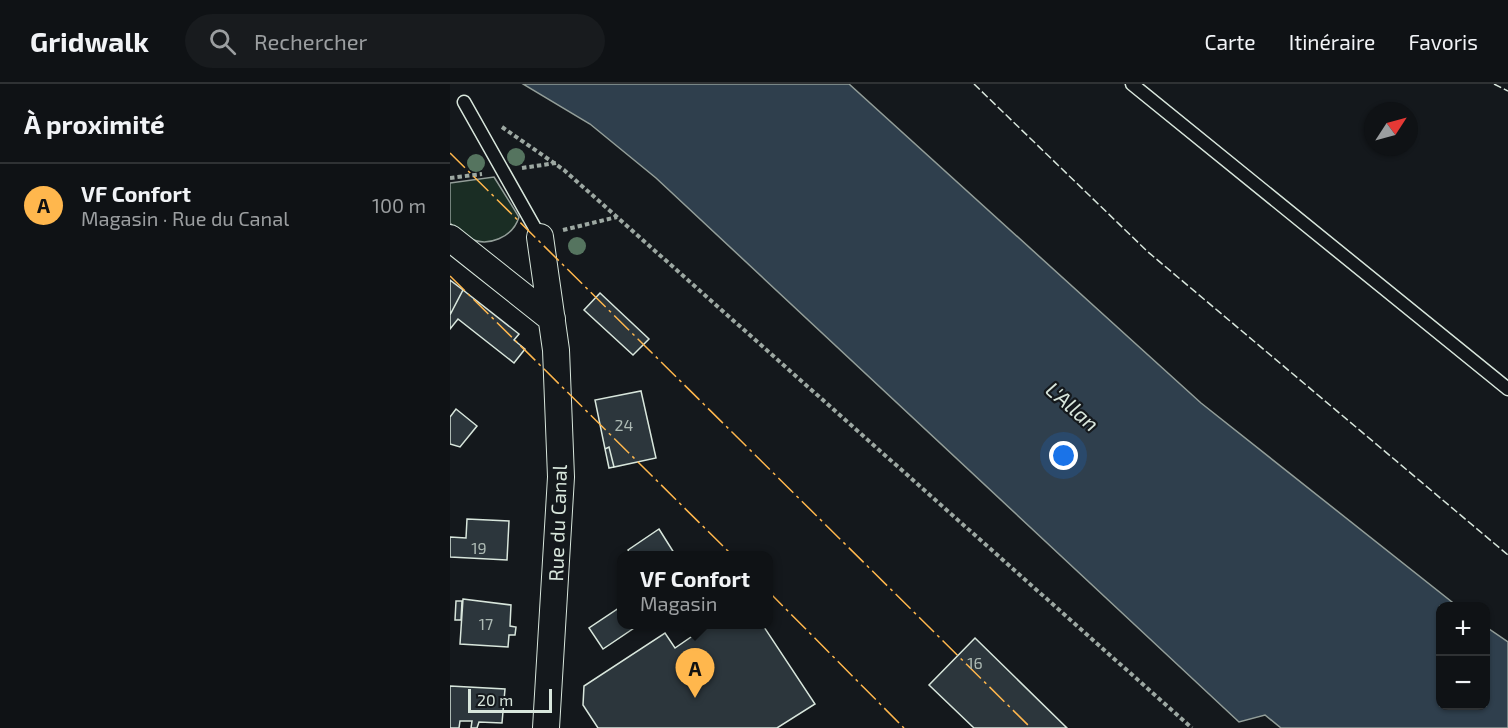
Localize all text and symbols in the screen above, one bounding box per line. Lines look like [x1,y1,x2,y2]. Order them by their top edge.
search box [185,14,605,68]
text: Gridwalk [30,24,149,58]
icon: search [206,25,239,58]
text: Rechercher [254,28,367,54]
text: Carte [1204,29,1256,54]
text: Itinéraire [1289,29,1375,54]
text: Favoris [1408,29,1478,54]
north arrow [1364,102,1418,156]
text: À proximité [24,108,165,139]
text: VF Confort [81,180,191,206]
text: A [37,193,50,217]
text: 100 m [372,193,426,217]
text: Magasin · Rue du Canal [81,206,289,230]
water label: L'Allan [1041,376,1105,436]
house number: 24 [615,415,634,434]
your location [1049,441,1078,470]
street label: Rue du Canal [543,464,571,582]
house number: 19 [471,538,487,557]
popup [617,551,773,629]
text: VF Confort [640,565,750,591]
text: Magasin [640,591,717,615]
map controls [1436,602,1490,710]
button: + [1436,602,1490,656]
house number: 17 [479,614,493,633]
pin: A [676,648,714,698]
house number: 16 [967,653,983,672]
button: − [1436,656,1490,710]
scale bar [468,686,552,714]
text: 20 m [477,690,513,709]

